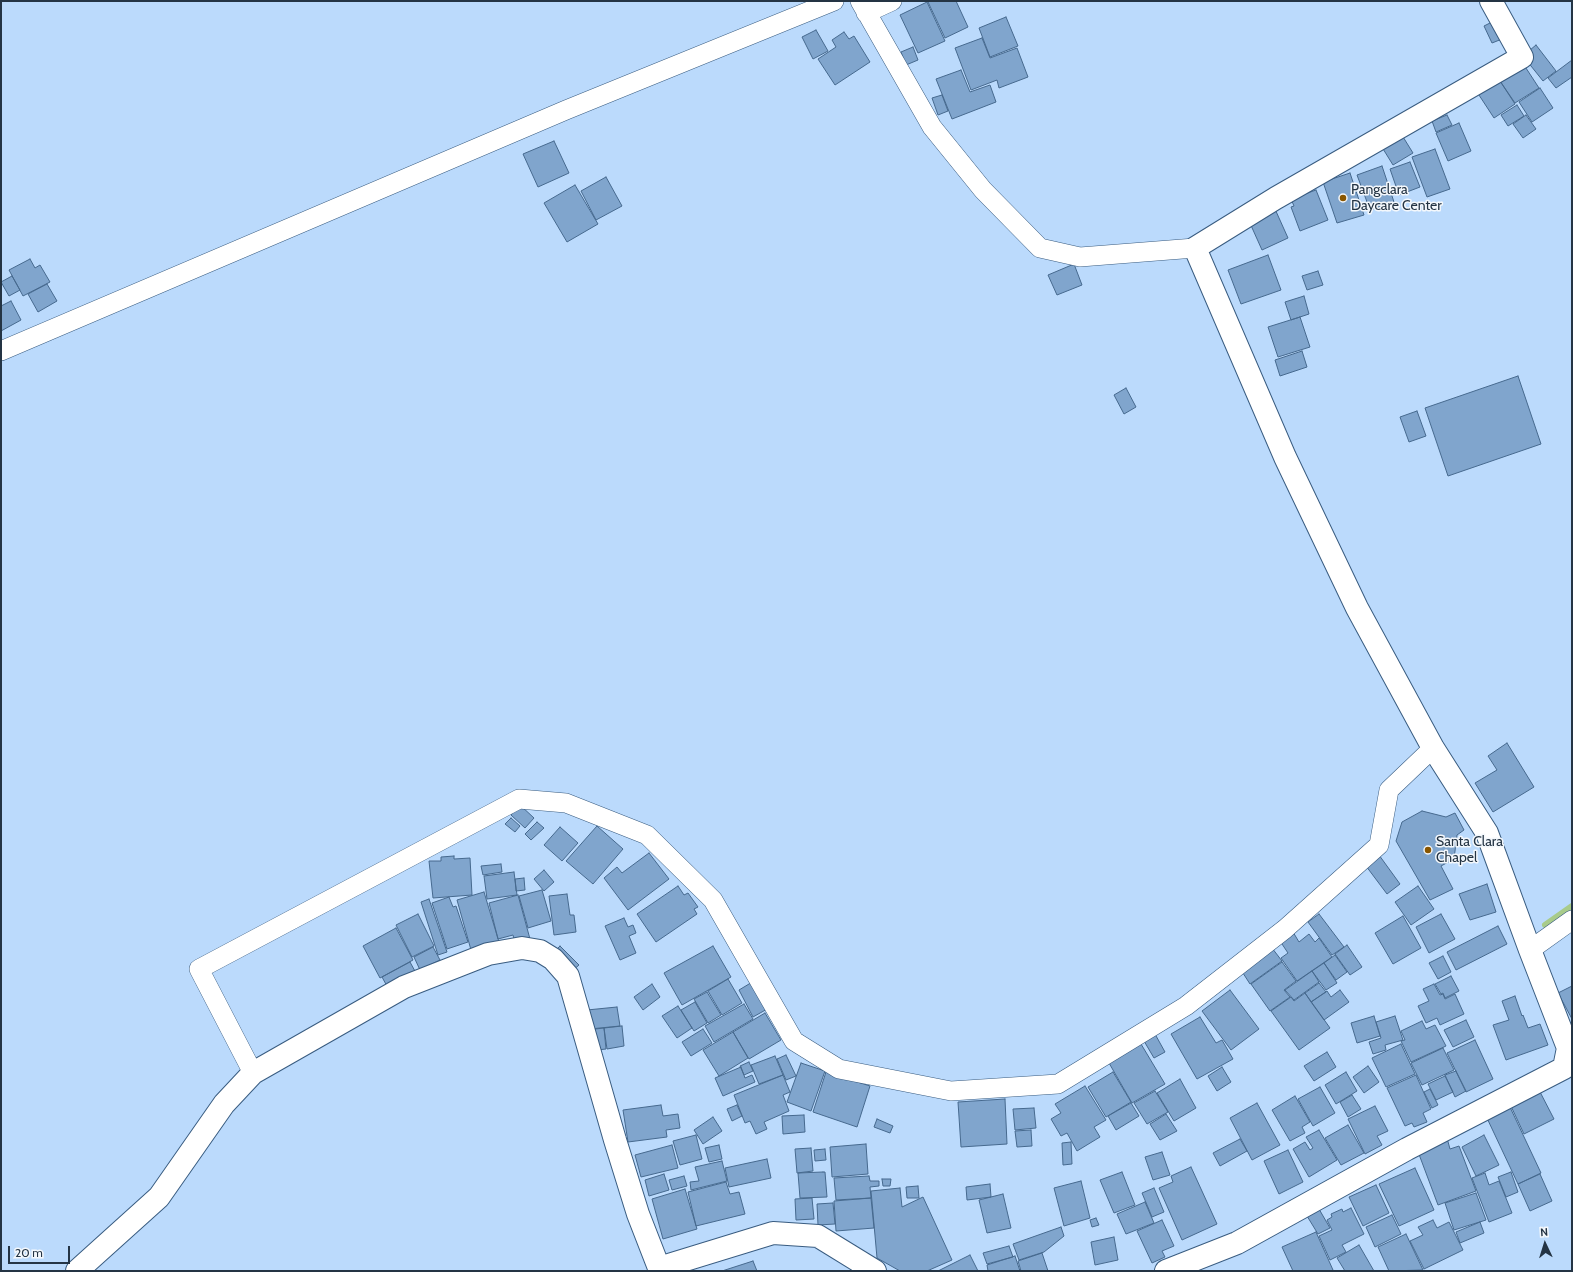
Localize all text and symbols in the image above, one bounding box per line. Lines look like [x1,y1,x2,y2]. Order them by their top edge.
place label: Pangclara Daycare Center [1351,182,1442,214]
marker: Pangclara Daycare Center [1338,193,1348,203]
place label: Santa Clara Chapel [1436,834,1503,866]
marker: Santa Clara Chapel [1423,845,1433,855]
north arrow [1525,1224,1565,1264]
text: N [1540,1225,1549,1239]
scale bar [10,1238,72,1264]
text: 20 m [15,1245,43,1260]

